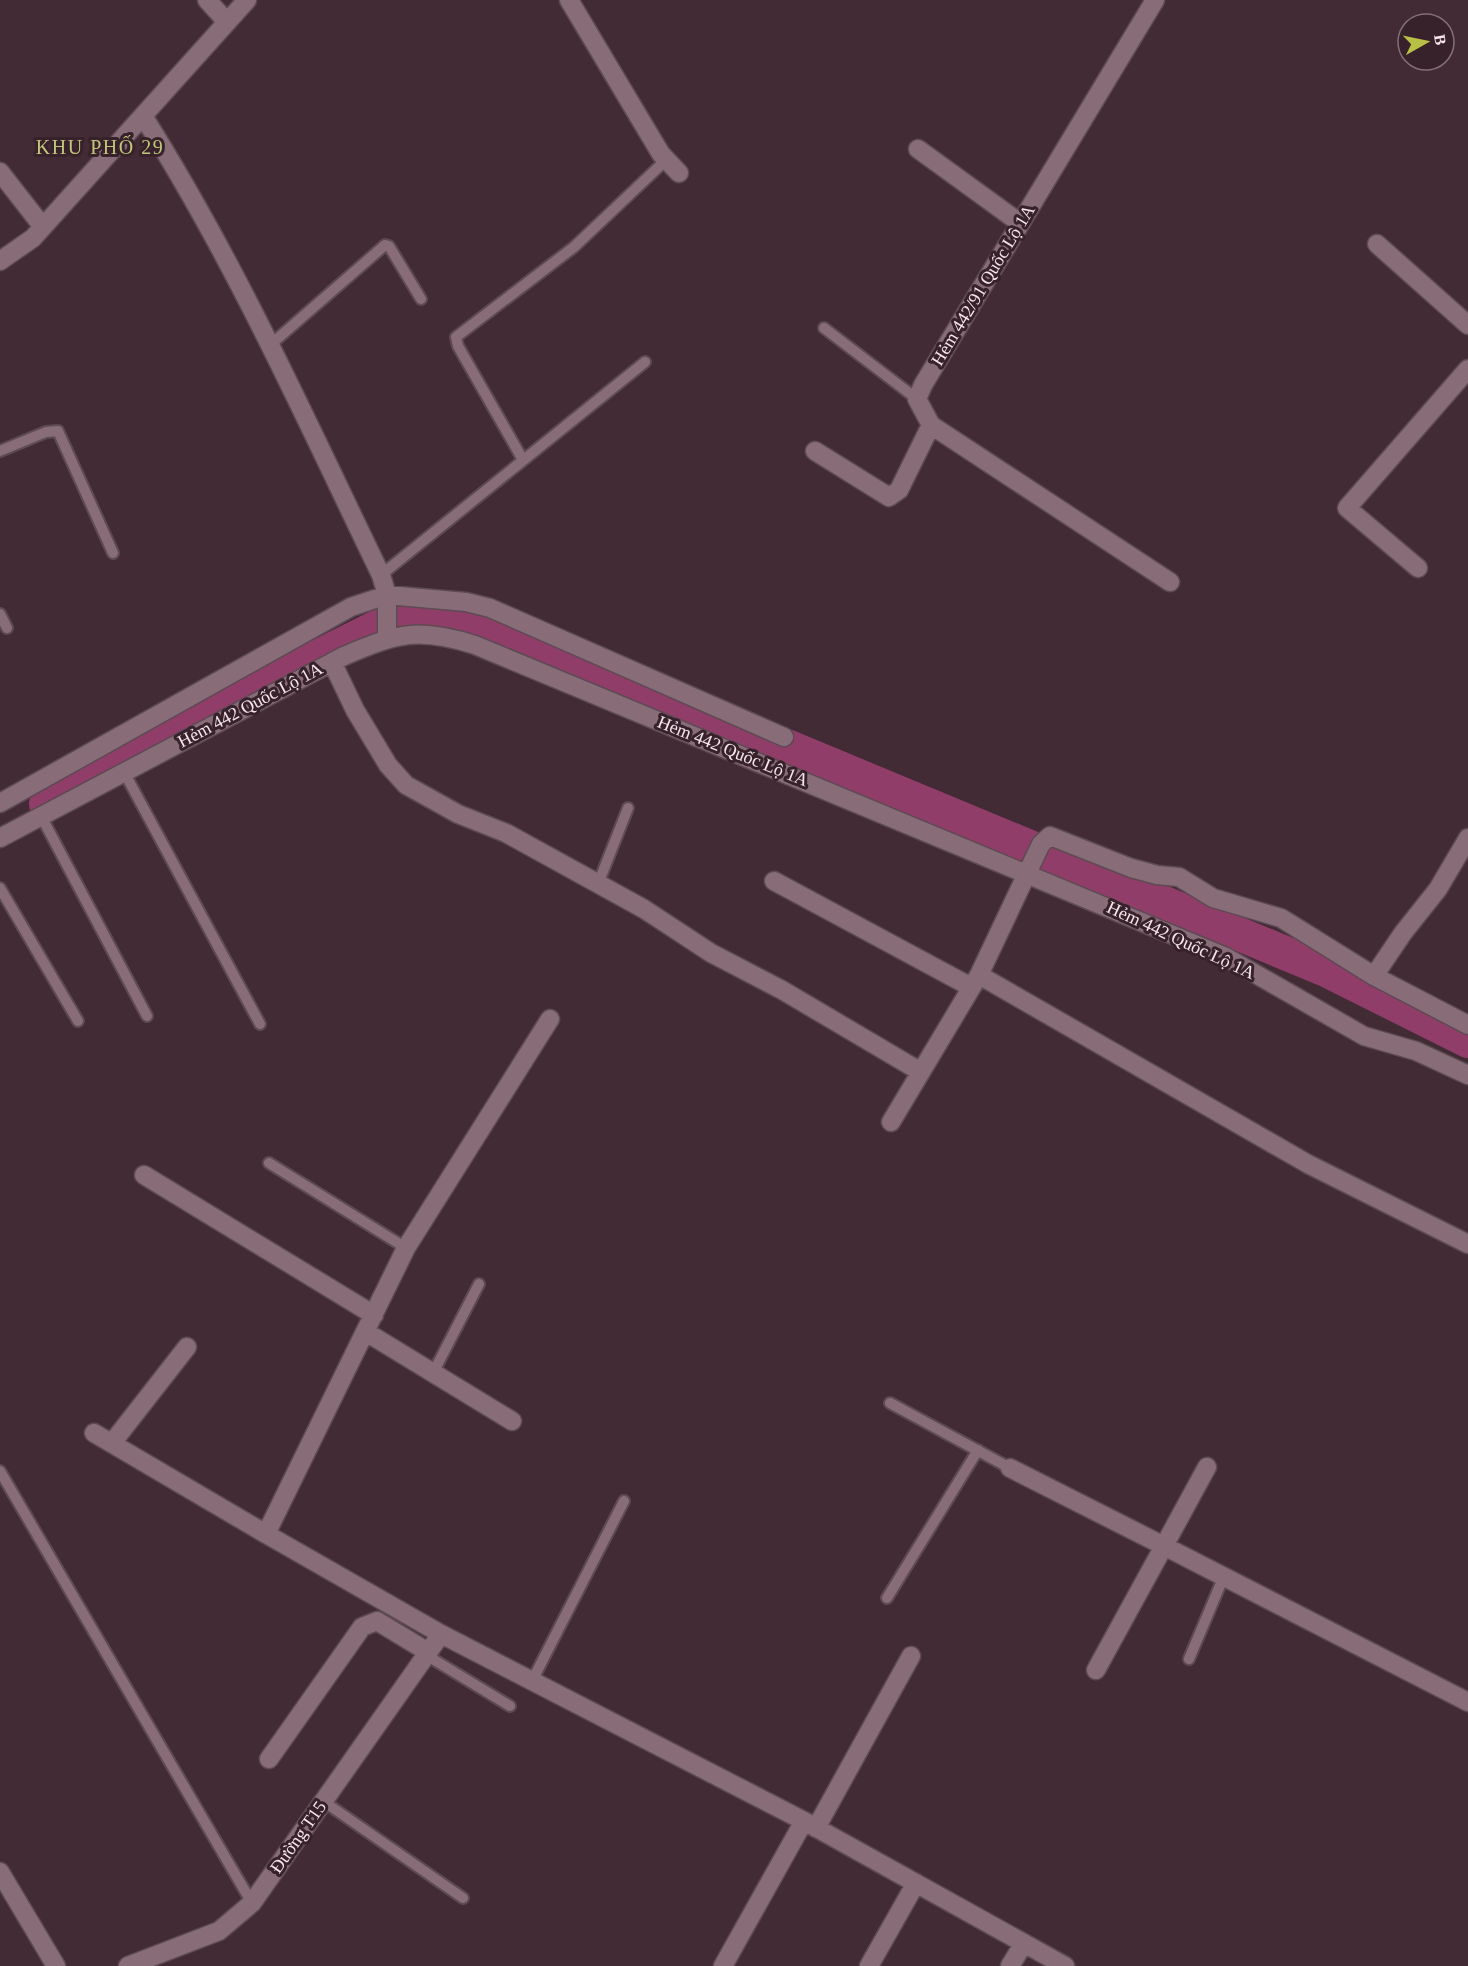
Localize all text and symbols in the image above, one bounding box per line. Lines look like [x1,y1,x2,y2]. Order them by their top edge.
north arrow [1396,12,1456,72]
text: B [1431,33,1450,47]
district label: KHU PHỐ 29 [36,135,164,158]
street label: Hẻm 442/91 Quốc Lộ 1A [927,201,1039,369]
street label: Hẻm 442 Quốc Lộ 1A [174,658,326,752]
street label: Hẻm 442 Quốc Lộ 1A [655,712,811,790]
street label: Hẻm 442 Quốc Lộ 1A [1104,897,1258,983]
street label: Đường T15 [266,1797,330,1877]

